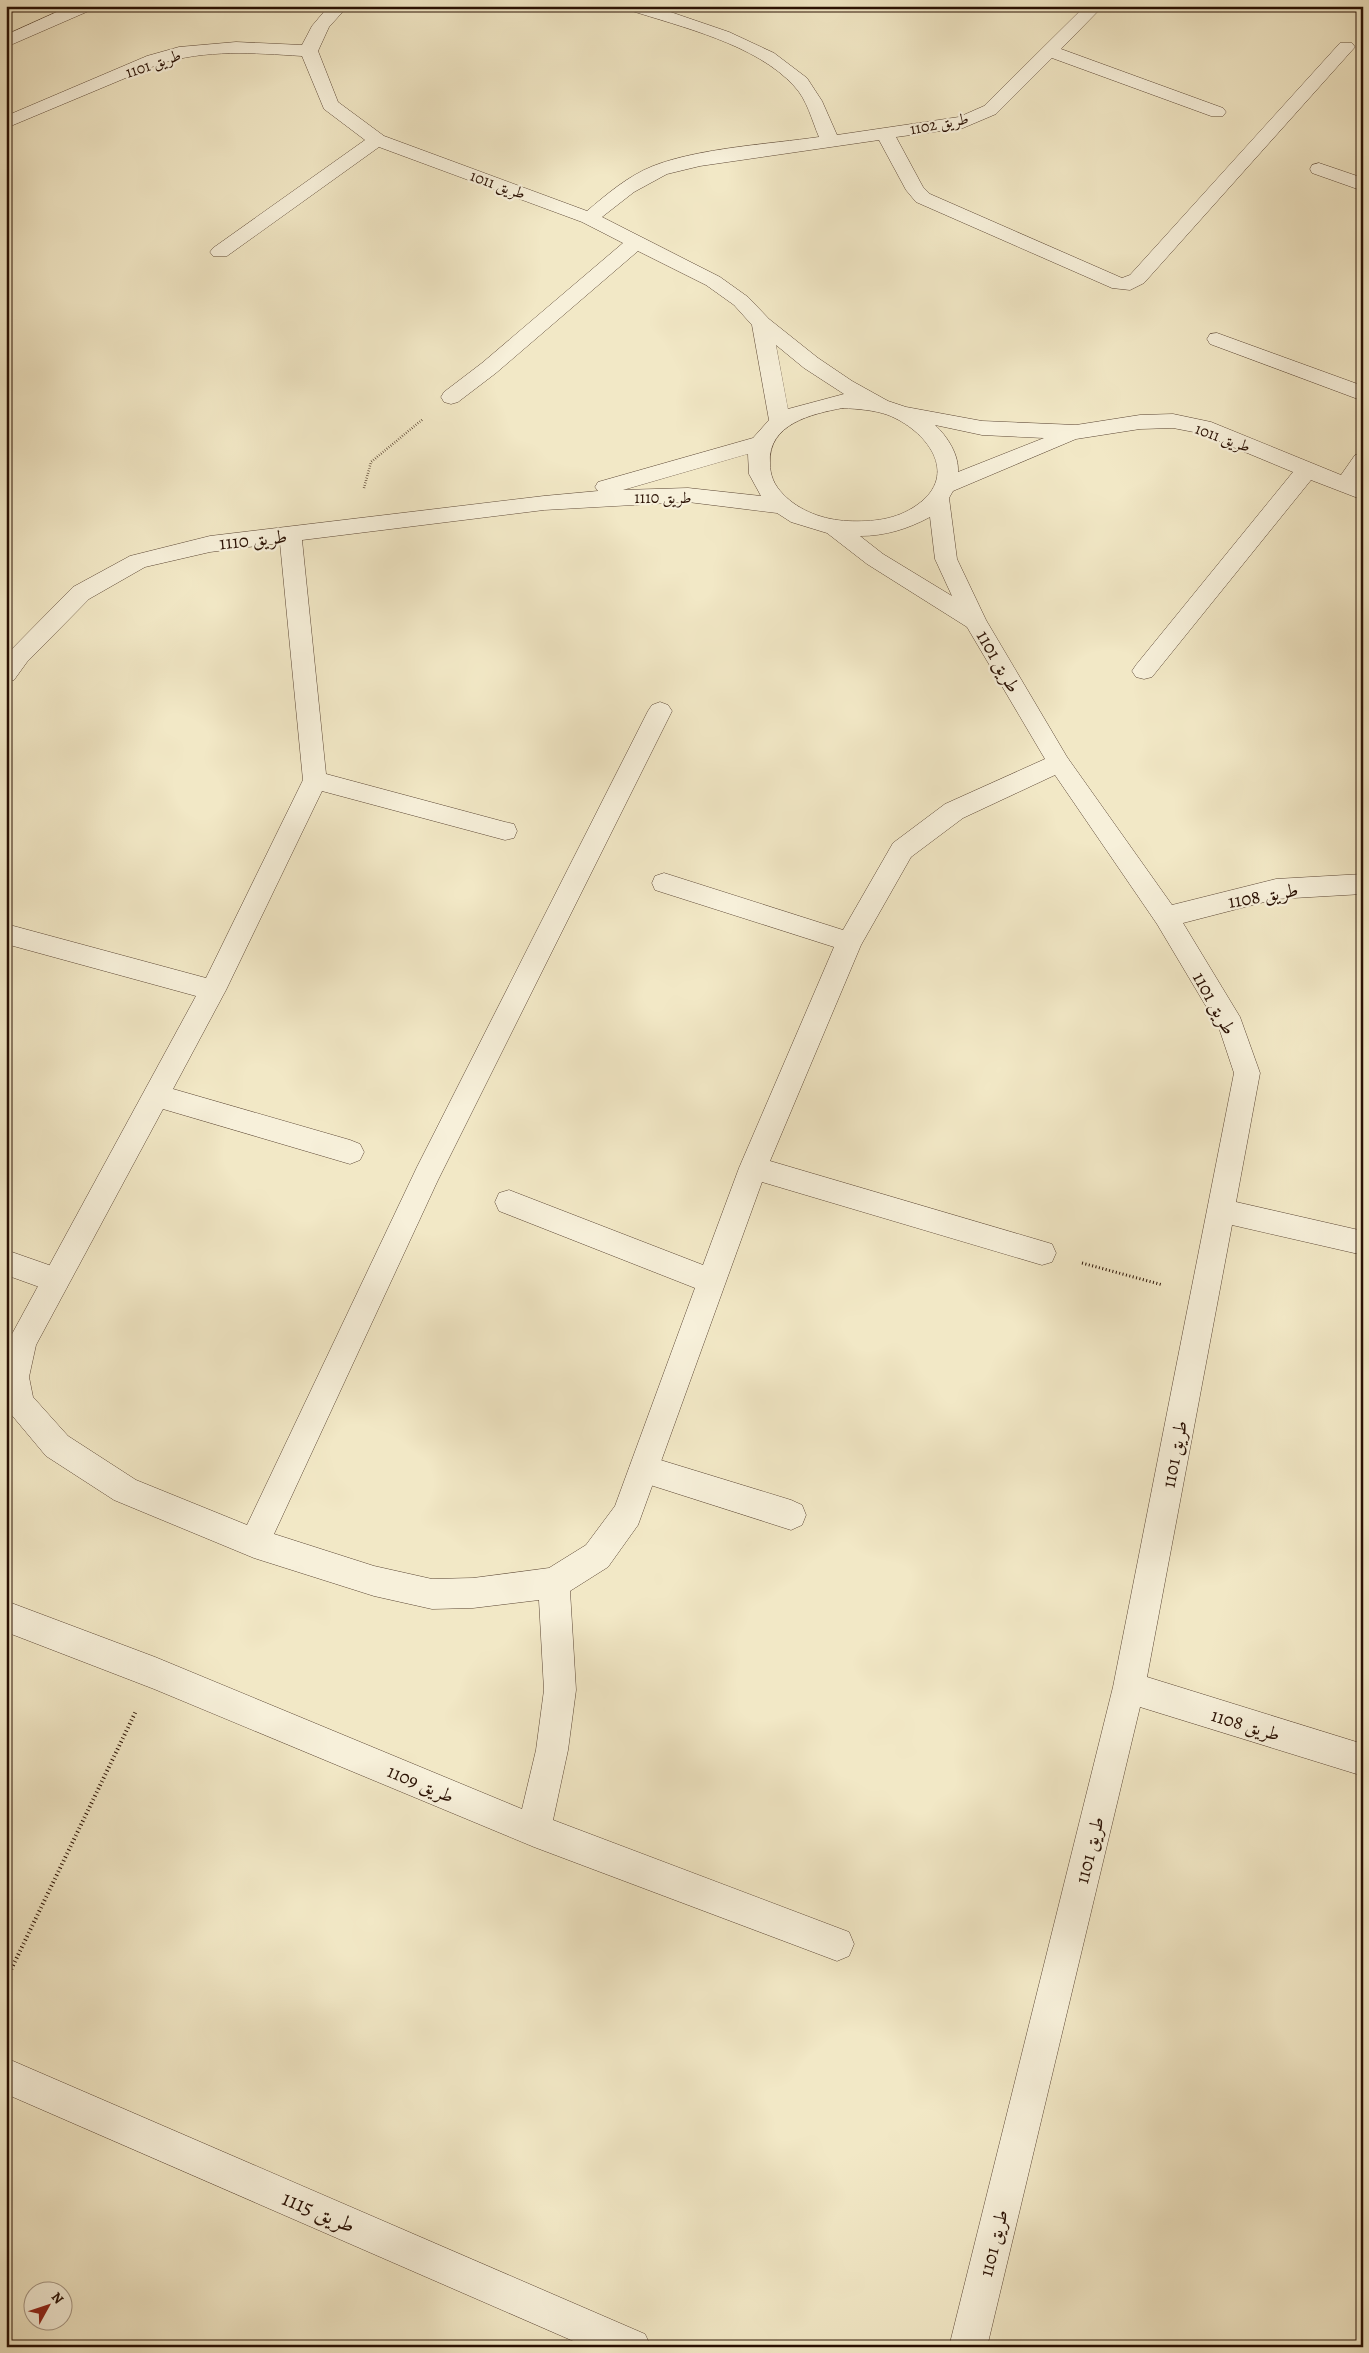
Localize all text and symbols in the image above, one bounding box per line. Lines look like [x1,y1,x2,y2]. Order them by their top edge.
street label: طريق 1101 [123,44,184,84]
street label: طريق 1102 [908,108,971,140]
street label: طريق 1011 [467,165,528,205]
street label: طريق 1011 [1192,418,1253,458]
street label: طريق 1110 [634,487,692,509]
street label: طريق 1110 [218,524,288,556]
street label: طريق 1101 [970,625,1026,698]
street label: طريق 1108 [1226,877,1300,915]
street label: طريق 1101 [1186,967,1242,1040]
street label: طريق 1101 [1156,1418,1194,1490]
street label: طريق 1108 [1208,1702,1283,1748]
street label: طريق 1109 [383,1758,458,1810]
street label: طريق 1101 [1069,1814,1111,1886]
street label: طريق 1115 [277,2183,360,2241]
street label: طريق 1101 [973,2207,1015,2279]
north arrow [22,2280,72,2330]
text: N [47,2288,68,2308]

